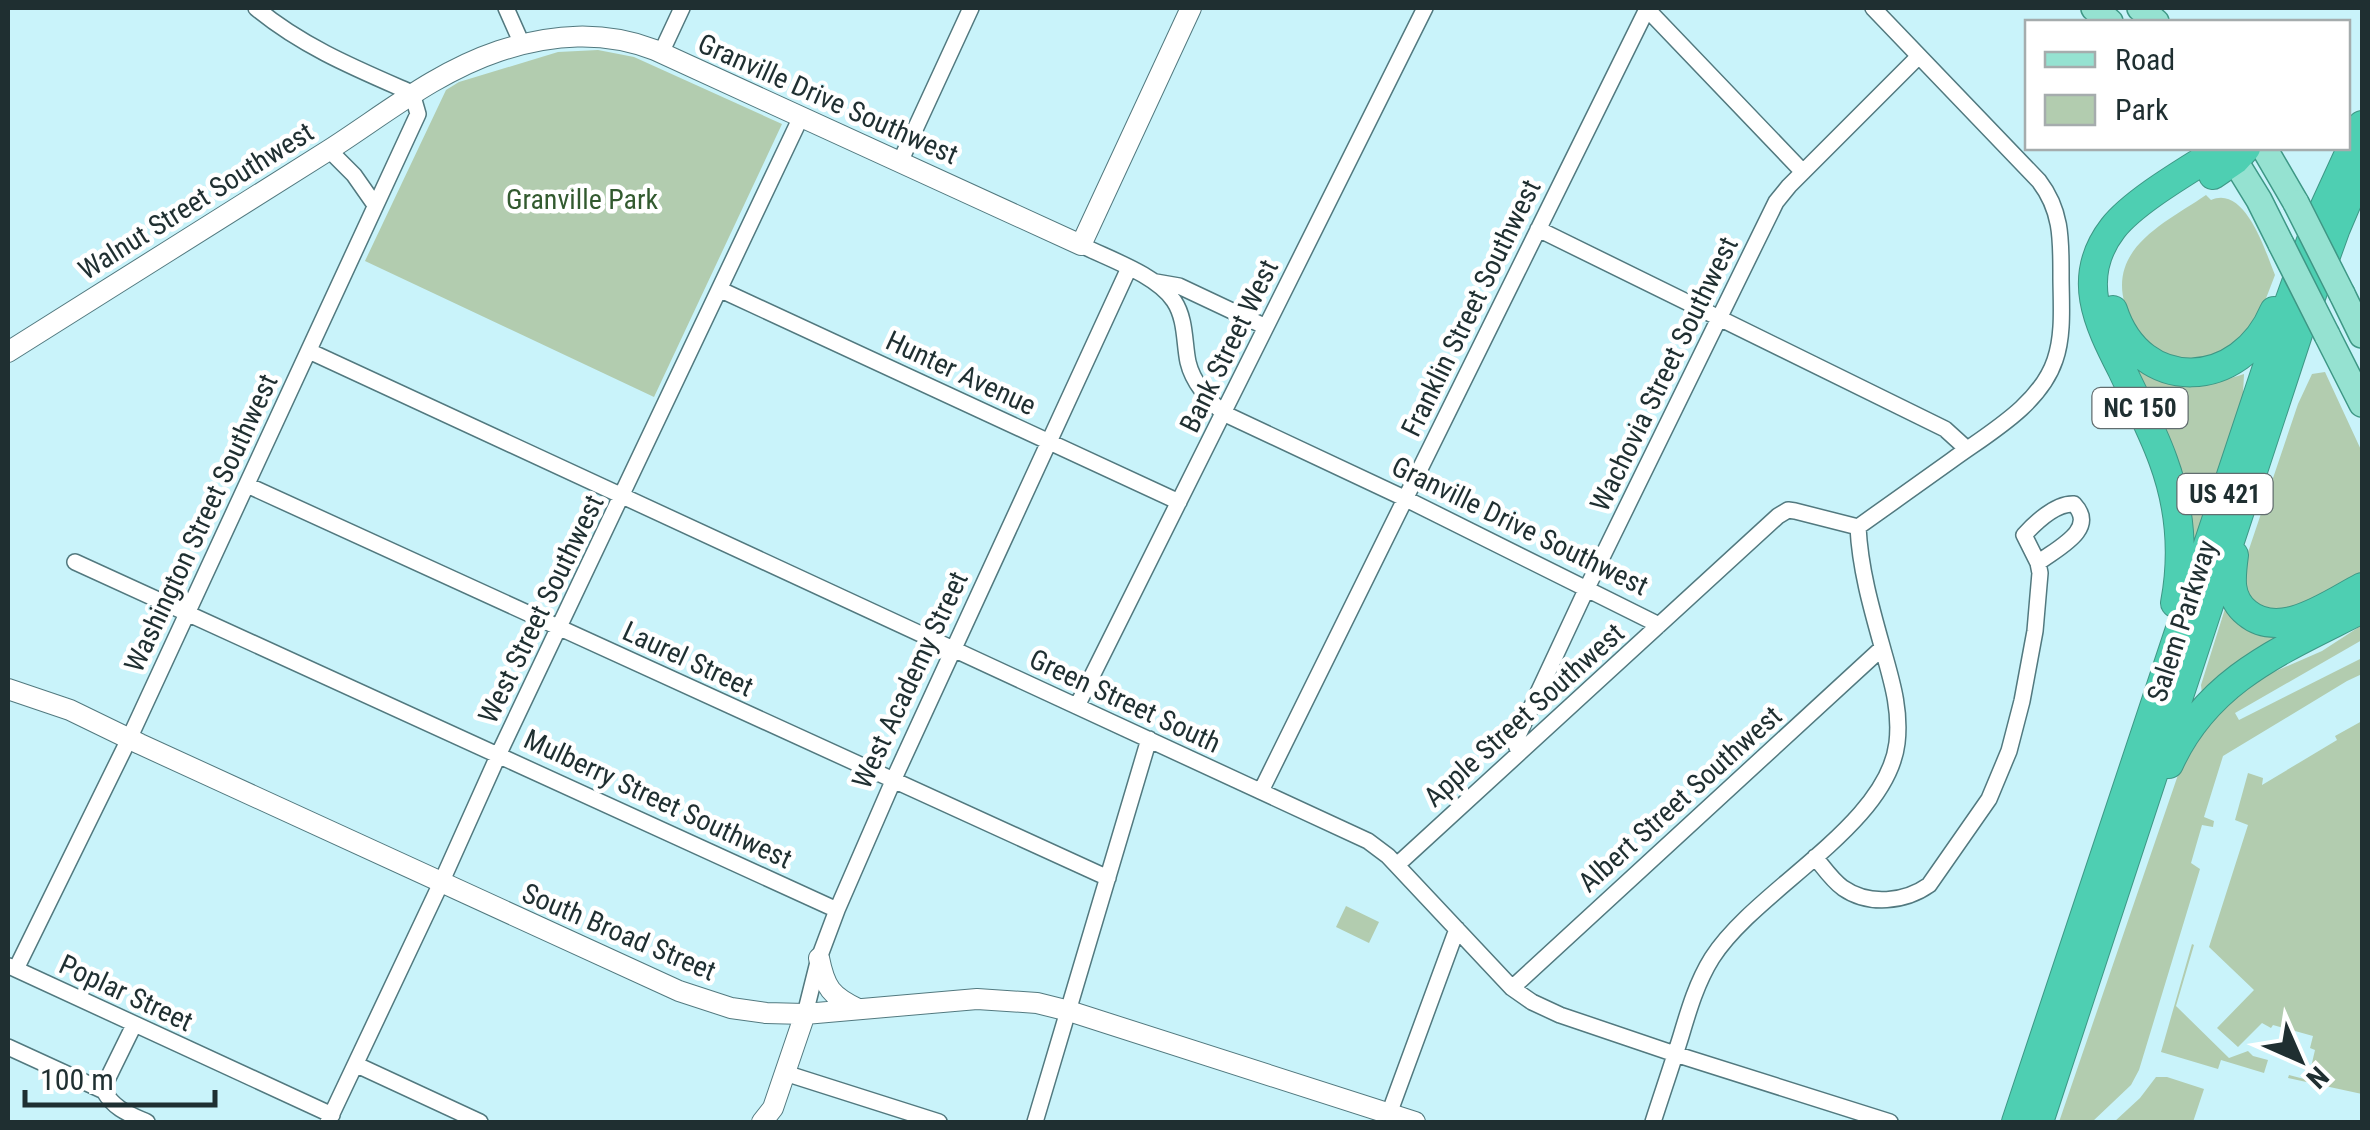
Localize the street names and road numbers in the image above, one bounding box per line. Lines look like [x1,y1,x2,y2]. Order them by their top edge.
street label: Granville Drive Southwest [693,27,963,171]
street label: Walnut Street Southwest [72,115,320,287]
street label: Franklin Street Southwest [1394,174,1548,442]
street label: Wachovia Street Southwest [1583,231,1745,517]
street label: Bank Street West [1173,254,1285,438]
street label: Hunter Avenue [881,324,1041,422]
street label: Washington Street Southwest [117,369,285,677]
road number: NC 150 [2092,388,2188,428]
street label: Granville Drive Southwest [1387,450,1653,602]
road number: US 421 [2178,474,2272,514]
street label: West Street Southwest [471,489,611,729]
street label: Salem Parkway [2140,536,2224,706]
street label: West Academy Street [845,566,975,794]
street label: Laurel Street [618,614,758,704]
street label: Apple Street Southwest [1417,616,1631,814]
street label: Green Street South [1024,642,1226,760]
street label: Albert Street Southwest [1572,699,1788,899]
street label: Mulberry Street Southwest [519,722,797,876]
street label: South Broad Street [517,876,721,988]
street label: Poplar Street [54,948,198,1038]

